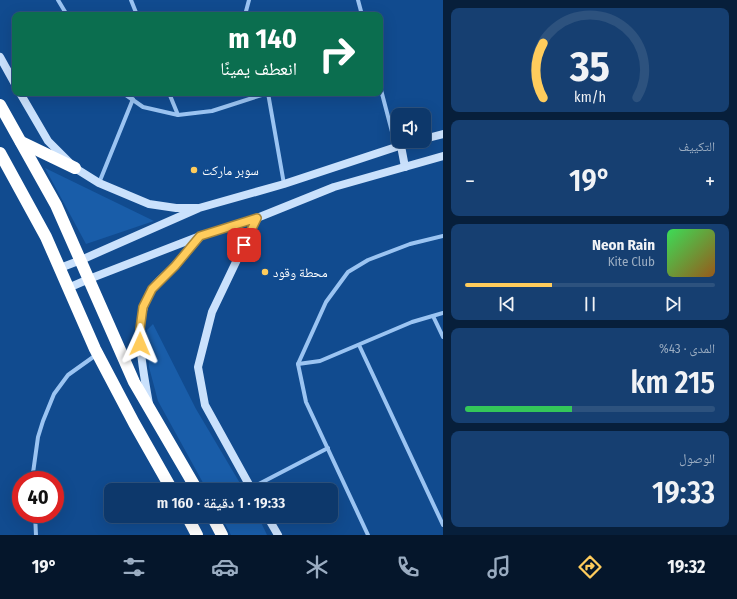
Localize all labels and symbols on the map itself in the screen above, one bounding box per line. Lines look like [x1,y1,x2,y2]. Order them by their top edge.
place label: سوبر ماركت [202,163,259,179]
marker: سوبر ماركت [189,165,199,175]
pin [227,228,261,262]
place label: محطة وقود [273,265,328,281]
marker: محطة وقود [260,267,270,277]
position arrow [119,323,161,365]
speed limit sign: 40 [12,471,64,523]

